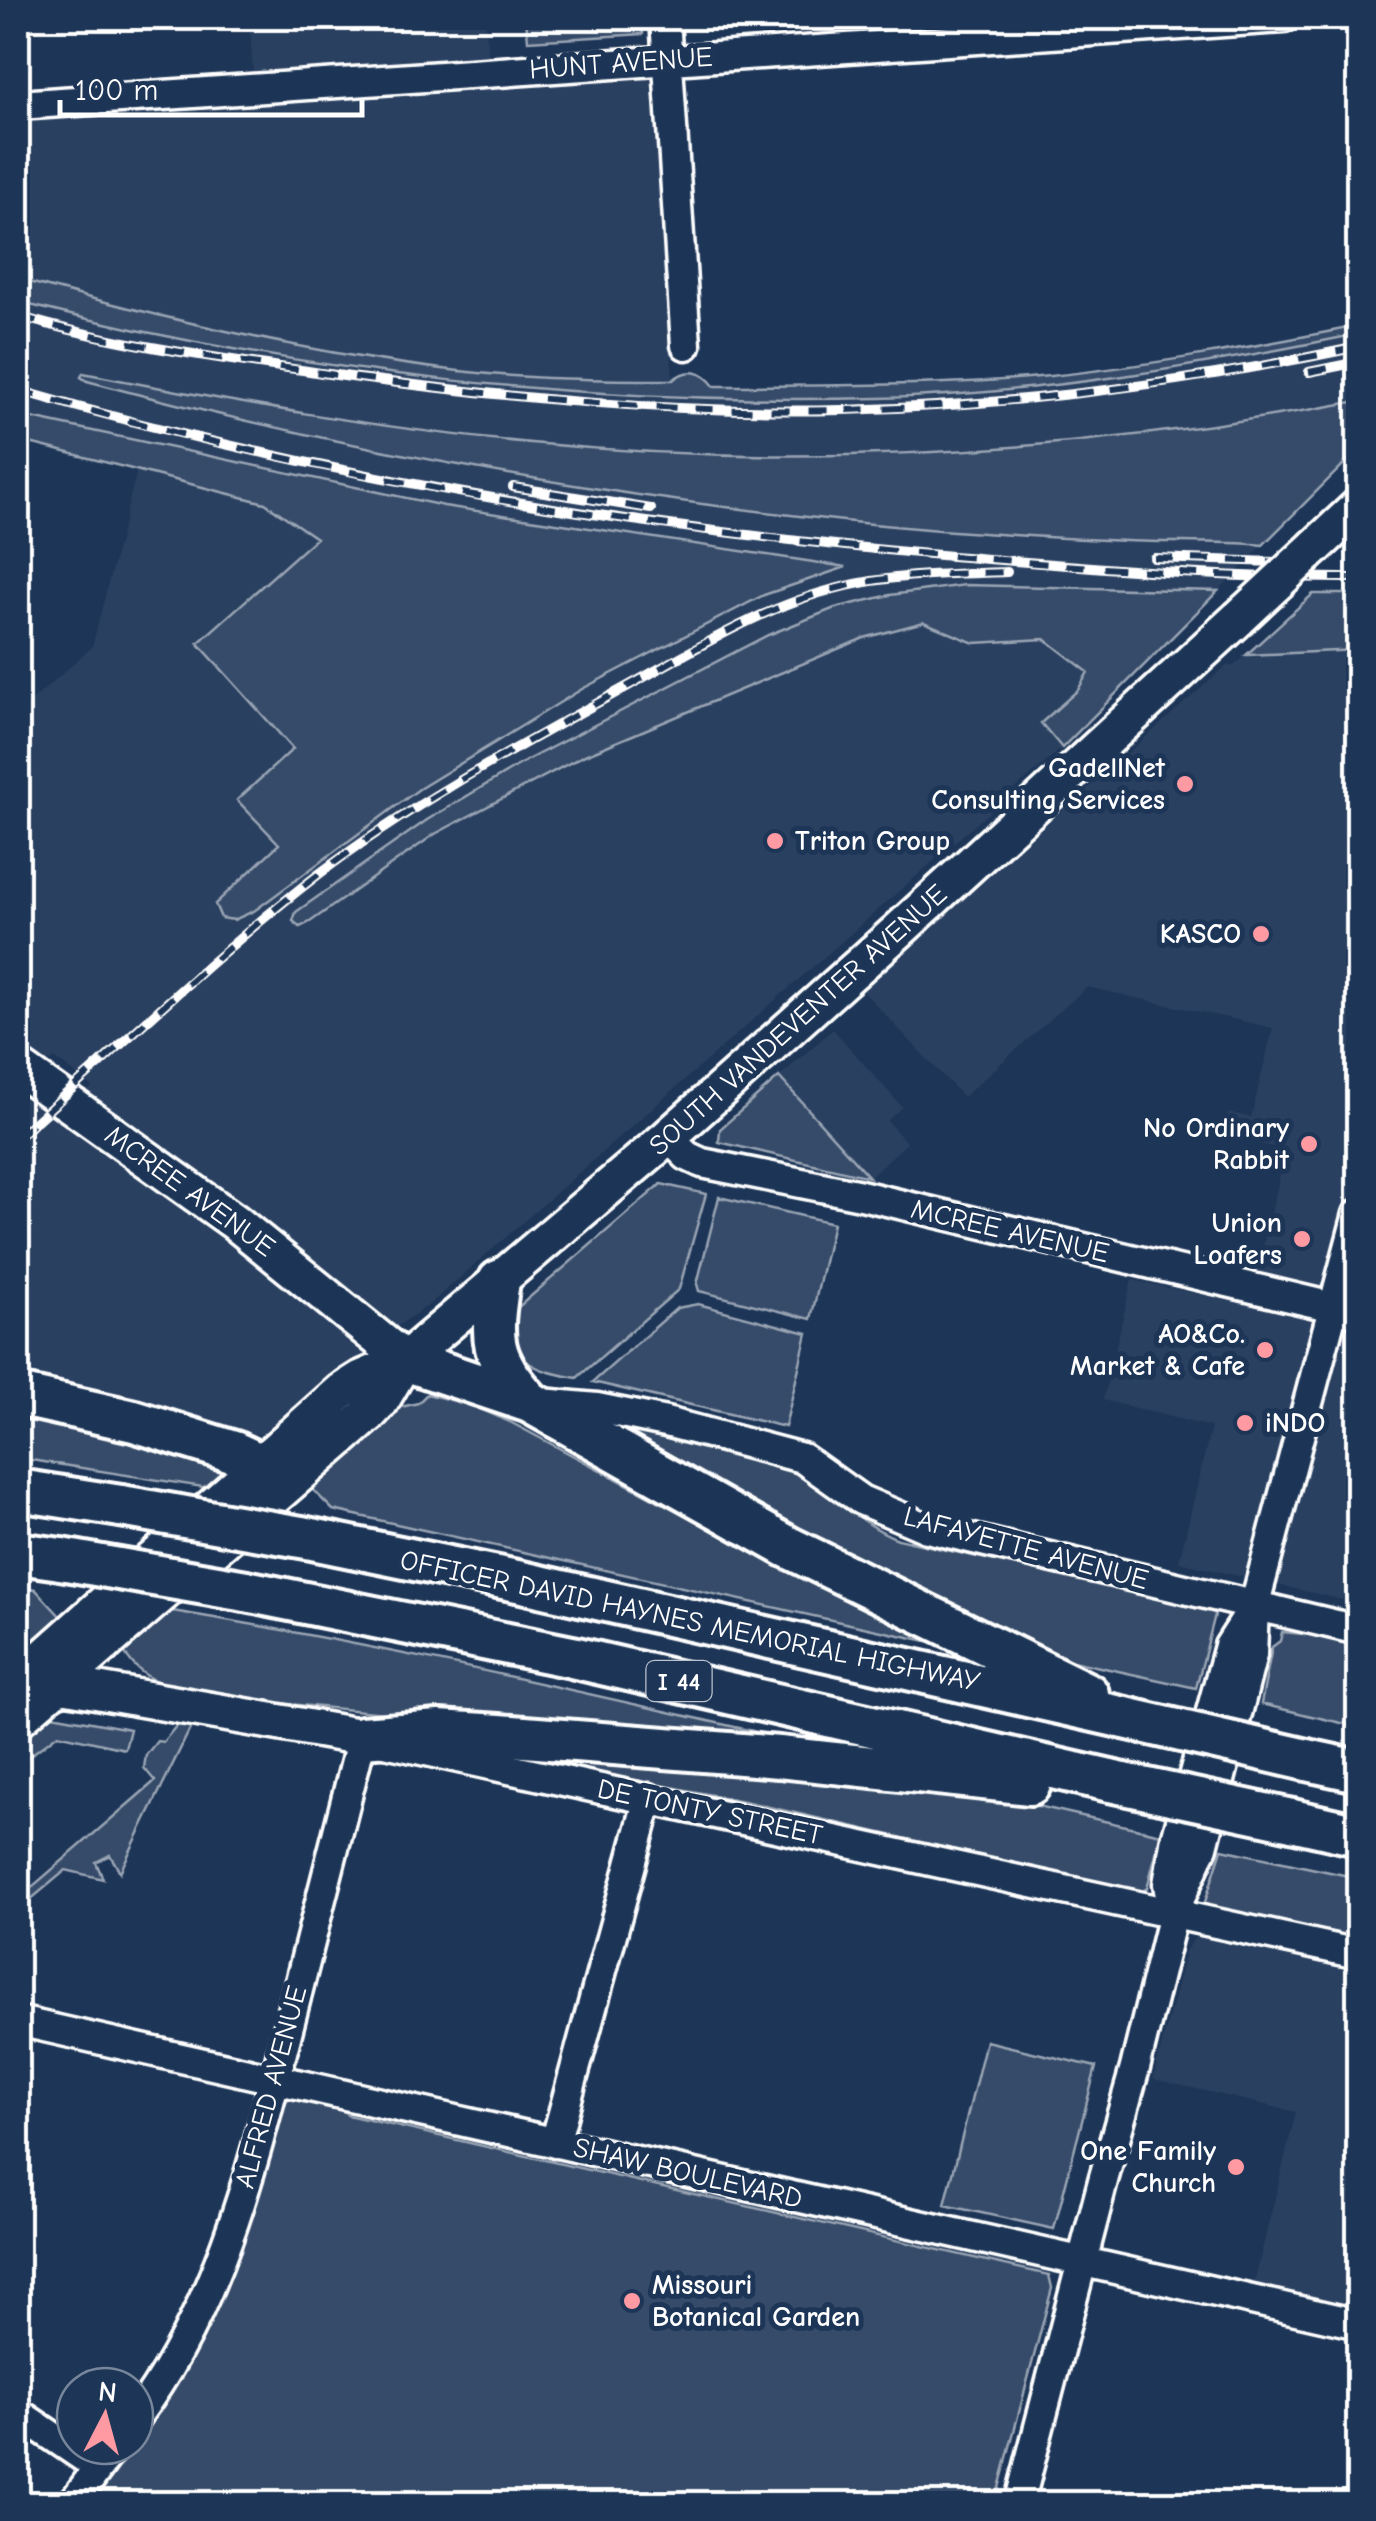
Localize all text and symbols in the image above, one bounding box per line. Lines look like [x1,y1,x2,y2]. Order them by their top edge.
street label: HUNT AVENUE [528,41,714,85]
scale bar [60,55,362,117]
text: 100 m [75,73,158,108]
place label: GadellNet Consulting Services [931,752,1166,816]
marker: GadellNet Consulting Services [1174,773,1196,795]
place label: Triton Group [795,825,950,857]
marker: Triton Group [764,830,786,852]
street label: SOUTH VANDEVENTER AVENUE [643,878,953,1162]
place label: KASCO [1160,918,1241,950]
marker: KASCO [1250,923,1272,945]
place label: No Ordinary Rabbit [1143,1112,1290,1176]
street label: MCREE AVENUE [99,1119,281,1263]
marker: No Ordinary Rabbit [1298,1133,1320,1155]
street label: MCREE AVENUE [908,1193,1112,1269]
place label: Union Loafers [1194,1207,1282,1271]
marker: Union Loafers [1291,1228,1313,1250]
place label: AO&Co. Market & Cafe [1070,1318,1245,1382]
marker: AO&Co. Market & Cafe [1254,1339,1276,1361]
place label: iNDO [1265,1407,1325,1439]
marker: iNDO [1234,1412,1256,1434]
street label: LAFAYETTE AVENUE [900,1500,1152,1596]
street label: OFFICER DAVID HAYNES MEMORIAL HIGHWAY [397,1544,983,1698]
road number: I 44 [646,1661,712,1701]
street label: DE TONTY STREET [595,1773,826,1852]
street label: ALFRED AVENUE [229,1982,313,2192]
street label: SHAW BOULEVARD [571,2131,805,2215]
place label: One Family Church [1080,2135,1216,2199]
marker: One Family Church [1225,2156,1247,2178]
place label: Missouri Botanical Garden [652,2269,860,2333]
marker: Missouri Botanical Garden [621,2290,643,2312]
north arrow [55,2366,155,2466]
text: N [97,2375,118,2409]

